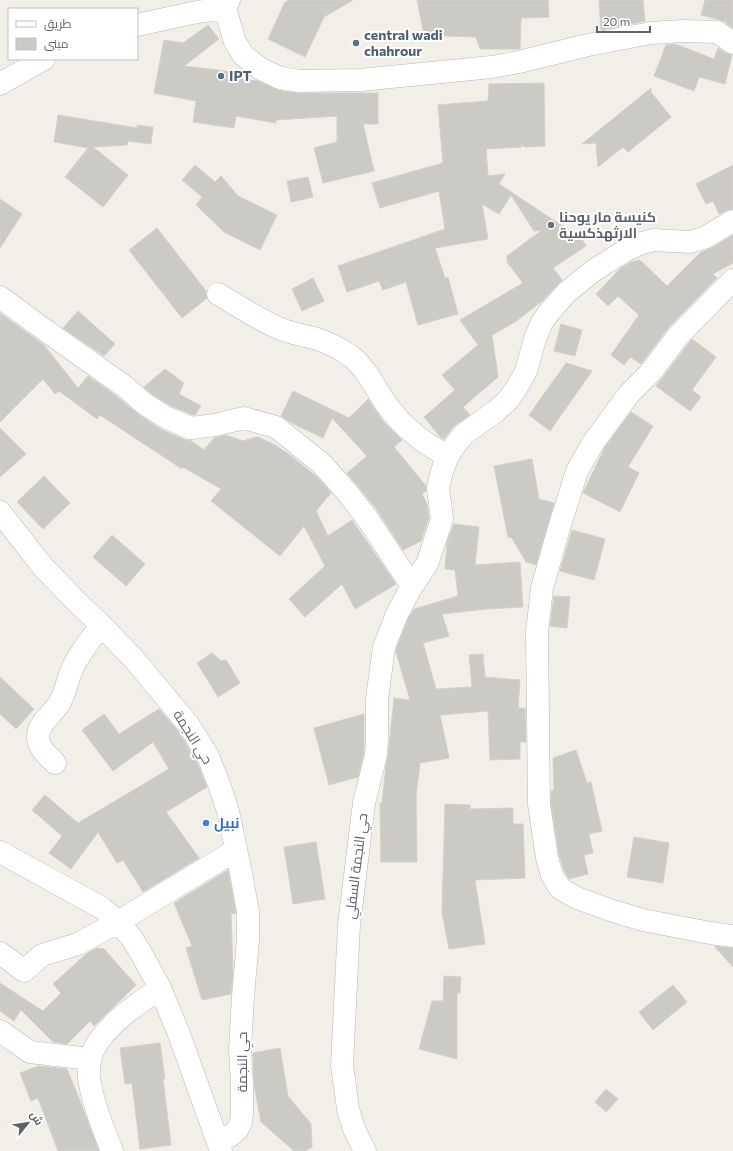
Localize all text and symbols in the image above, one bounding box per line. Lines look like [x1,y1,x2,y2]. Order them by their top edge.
legend [8,8,138,60]
scale bar [597,8,650,34]
text: 20 m [603,14,630,28]
text: طريق [44,16,72,31]
place label: central wadi chahrour [364,26,443,59]
text: مبنى [44,36,69,51]
marker: central wadi chahrour [351,38,361,48]
place label: IPT [229,67,252,84]
marker: IPT [216,71,226,81]
place label: كنيسة مار يوحنا الارثهذكسية [559,208,656,242]
marker: كنيسة مار يوحنا الارثهذكسية [546,220,556,230]
street label: حي النجمة [167,707,217,769]
street label: حي النجمة السفلي [341,812,374,920]
place label: نبيل [214,814,239,832]
marker: نبيل [201,818,211,828]
street label: حي النجمة [233,1032,254,1092]
north arrow [8,1103,48,1143]
text: ش [27,1108,46,1128]

